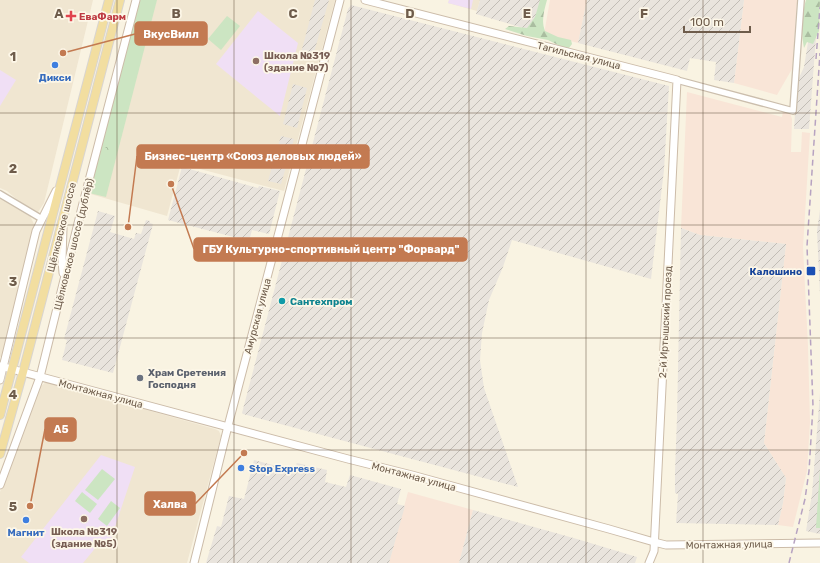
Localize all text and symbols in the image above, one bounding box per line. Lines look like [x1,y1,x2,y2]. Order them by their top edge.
text: A [54,6,64,21]
text: B [171,6,181,21]
text: C [288,6,298,21]
text: D [405,6,415,21]
text: E [523,6,531,21]
text: F [640,6,648,21]
scale bar [684,8,750,34]
marker: ЕваФарм [66,11,76,21]
place label: ЕваФарм [79,11,126,23]
text: 100 m [690,15,724,29]
callout: ВкусВилл [135,22,207,45]
text: ВкусВилл [143,28,199,41]
street label: Тагильская улица [536,40,622,72]
text: 1 [10,49,16,64]
place label: Школа №319 (здание №7) [264,50,331,74]
marker: Школа №319 (здание №7) [251,56,261,66]
marker: Дикси [50,60,60,70]
place label: Дикси [39,72,71,84]
callout: Бизнес-центр «Союз деловых людей» [137,145,369,168]
text: Бизнес-центр «Союз деловых людей» [145,150,362,163]
text: 2 [9,161,17,176]
street label: Щёлковское шоссе (дублёр) [52,177,96,312]
street label: Щёлковское шоссе [45,181,79,273]
callout: ГБУ Культурно-спортивный центр "Форвард" [194,238,467,261]
text: ГБУ Культурно-спортивный центр "Форвард" [202,243,460,256]
marker: Калошино [805,265,817,277]
street label: 2-й Иртышский проезд [657,266,675,378]
place label: Калошино [750,266,802,278]
text: 3 [9,274,18,289]
street label: Амурская улица [242,277,274,355]
marker: Сантехпром [277,296,287,306]
place label: Сантехпром [290,296,353,308]
place label: Храм Сретения Господня [148,367,226,391]
marker: Храм Сретения Господня [135,373,145,383]
street label: Монтажная улица [57,377,144,411]
text: 4 [9,387,18,402]
callout: А5 [45,418,76,441]
text: А5 [54,423,68,436]
street label: Монтажная улица [370,460,457,494]
marker: Stop Express [236,463,246,473]
place label: Stop Express [249,463,315,475]
callout: Халва [145,492,195,515]
text: Халва [153,498,187,511]
text: 5 [9,499,17,514]
marker: Школа №319 (здание №5) [79,514,89,524]
marker: Магнит [21,515,31,525]
place label: Школа №319 (здание №5) [51,526,118,550]
place label: Магнит [7,527,45,539]
street label: Монтажная улица [686,538,772,552]

